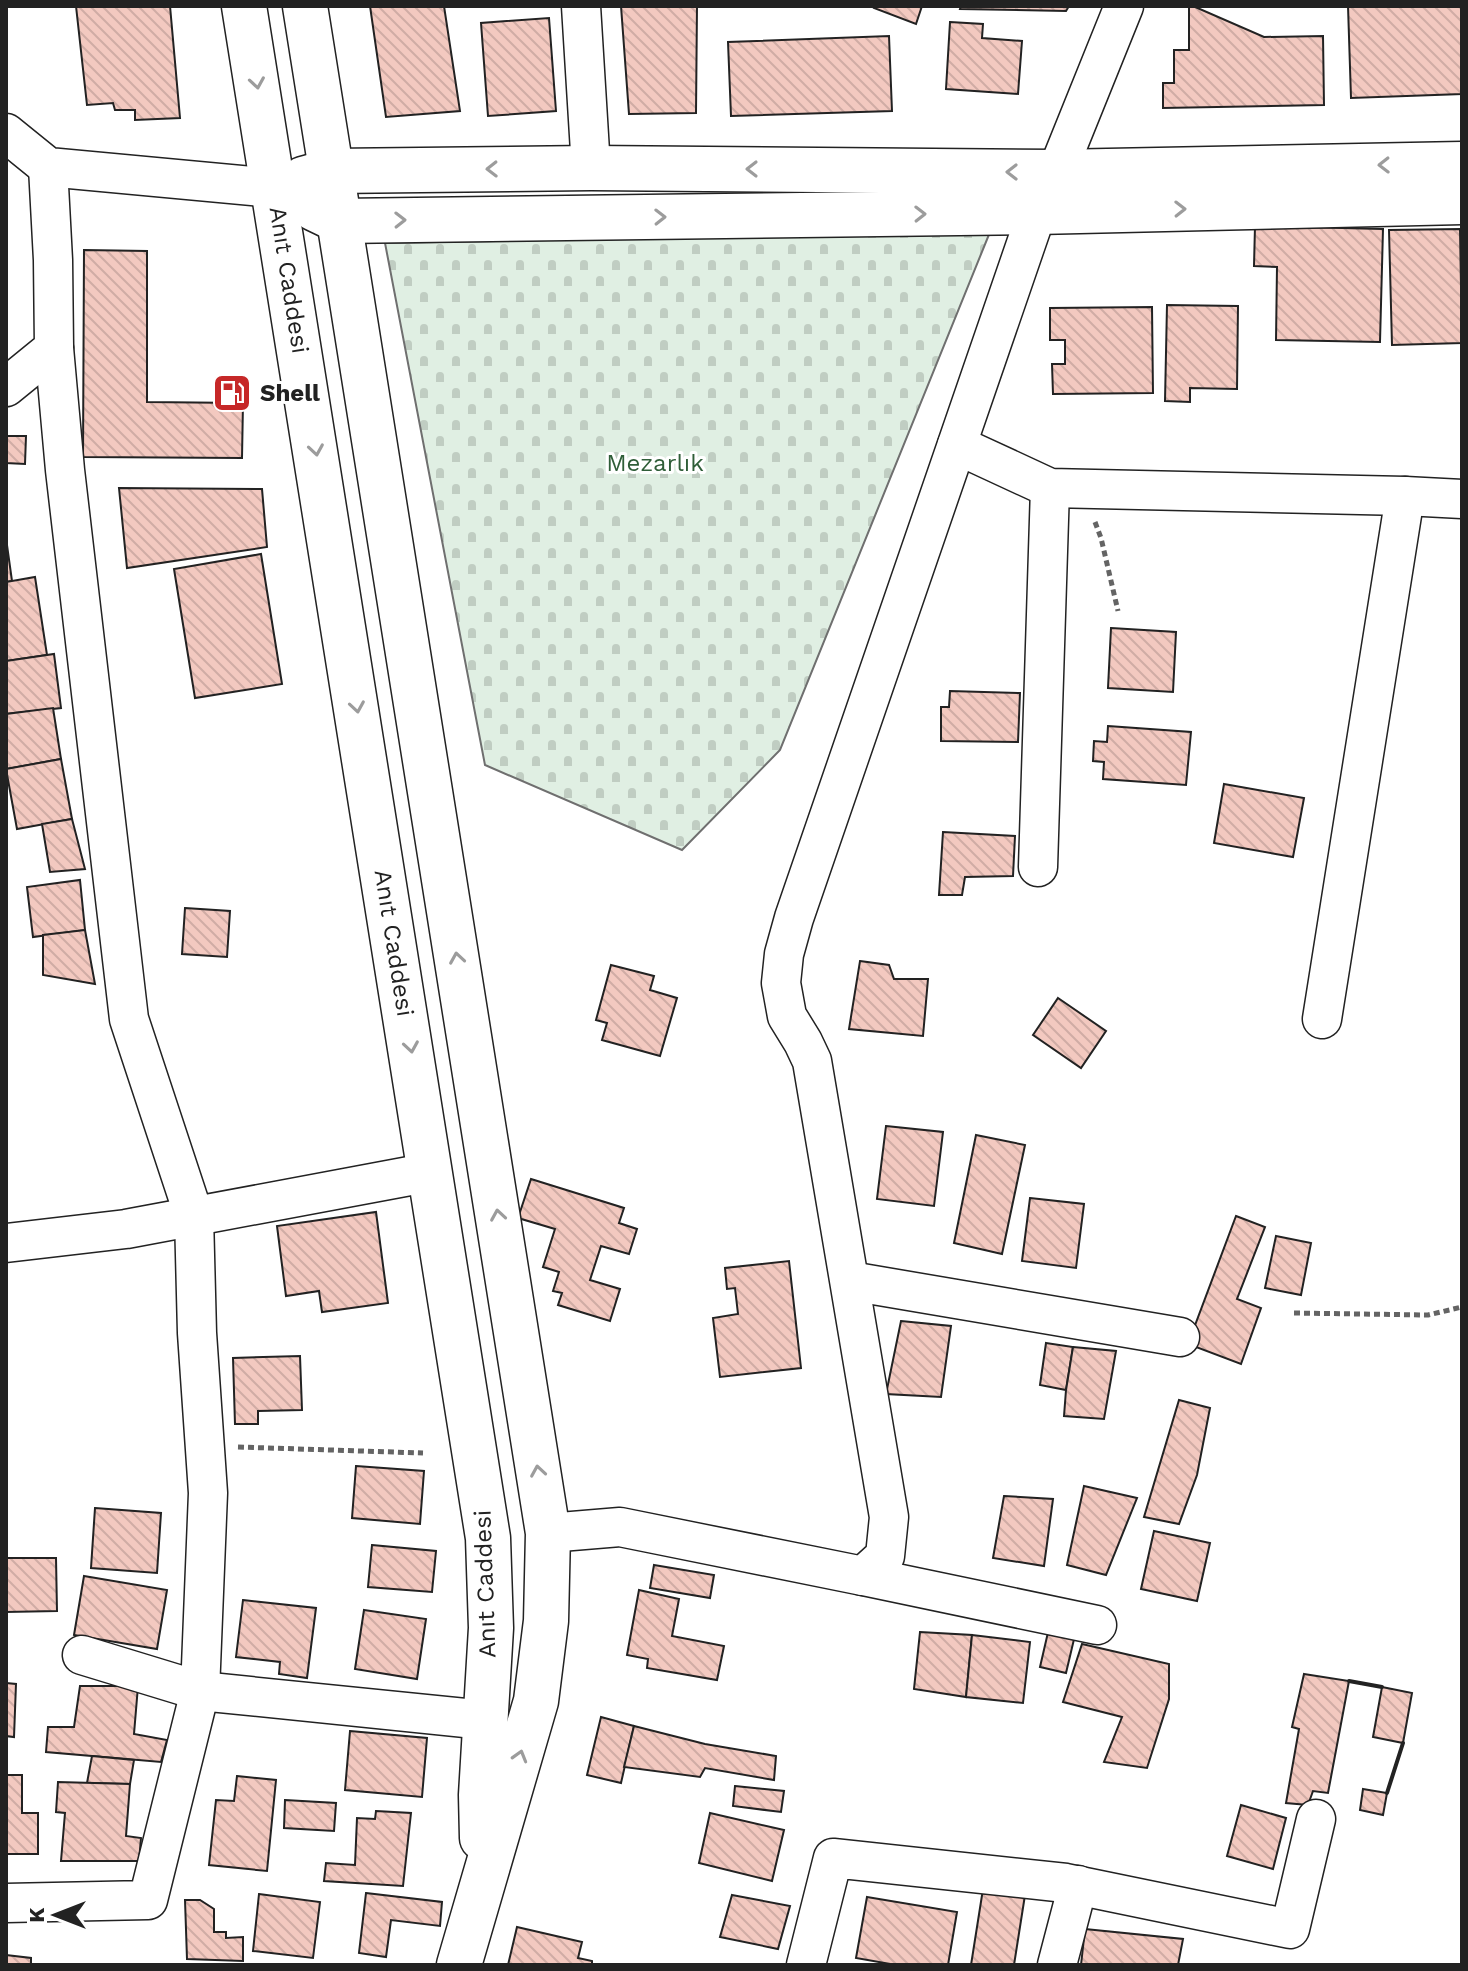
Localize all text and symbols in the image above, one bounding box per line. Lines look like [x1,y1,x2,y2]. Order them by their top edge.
one-way arrow [248,76,265,90]
one-way arrow [1377,156,1390,174]
one-way arrow [485,160,498,178]
one-way arrow [745,160,758,178]
one-way arrow [1005,163,1018,180]
one-way arrow [1174,200,1187,217]
street label: Anıt Caddesi [264,205,314,355]
one-way arrow [914,205,927,222]
one-way arrow [654,208,667,226]
one-way arrow [394,212,407,229]
fuel station icon: Shell [211,372,253,414]
place label: Shell [260,379,320,407]
one-way arrow [307,443,324,457]
park label: Mezarlık [606,449,704,477]
one-way arrow [347,700,364,714]
street label: Anıt Caddesi [369,868,419,1018]
one-way arrow [449,951,466,965]
one-way arrow [402,1040,419,1054]
one-way arrow [490,1208,507,1221]
one-way arrow [530,1465,547,1478]
street label: Anıt Caddesi [468,1509,502,1659]
one-way arrow [511,1749,527,1763]
north arrow [16,1875,96,1955]
text: K [24,1907,49,1923]

